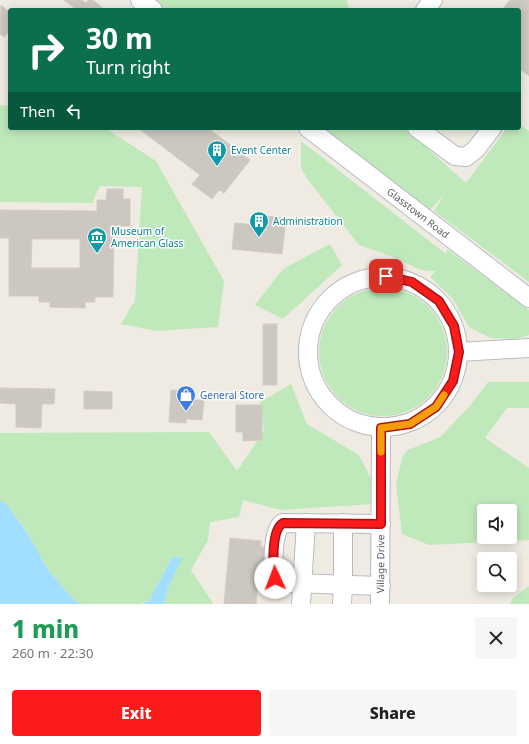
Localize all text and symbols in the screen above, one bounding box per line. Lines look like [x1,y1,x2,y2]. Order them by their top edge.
text: 30 m [86,19,153,57]
icon: right [20,24,72,76]
text: Turn right [86,55,170,79]
icon: left [63,100,85,122]
text: Then [20,101,55,121]
building icon: Event Center [206,139,228,167]
place label: Event Center [231,143,291,157]
street label: Glasstown Road [384,184,452,241]
building icon: Administration [248,210,270,238]
place label: Administration [273,214,343,228]
place label: Museum of American Glass [111,224,184,250]
museum icon: Museum of American Glass [86,226,108,254]
pin [369,259,403,293]
icon: arrive [375,265,397,287]
shop icon: General Store [175,384,197,412]
place label: General Store [200,388,265,402]
map controls [477,504,517,592]
button: sound [477,504,517,544]
street label: Village Drive [373,534,387,593]
button: search [477,552,517,592]
position arrow [254,557,296,599]
text: 1 min [12,612,79,645]
button: close [475,617,517,659]
text: 260 m · 22:30 [12,644,93,662]
button: Exit [12,690,261,736]
button: Share [269,690,517,736]

